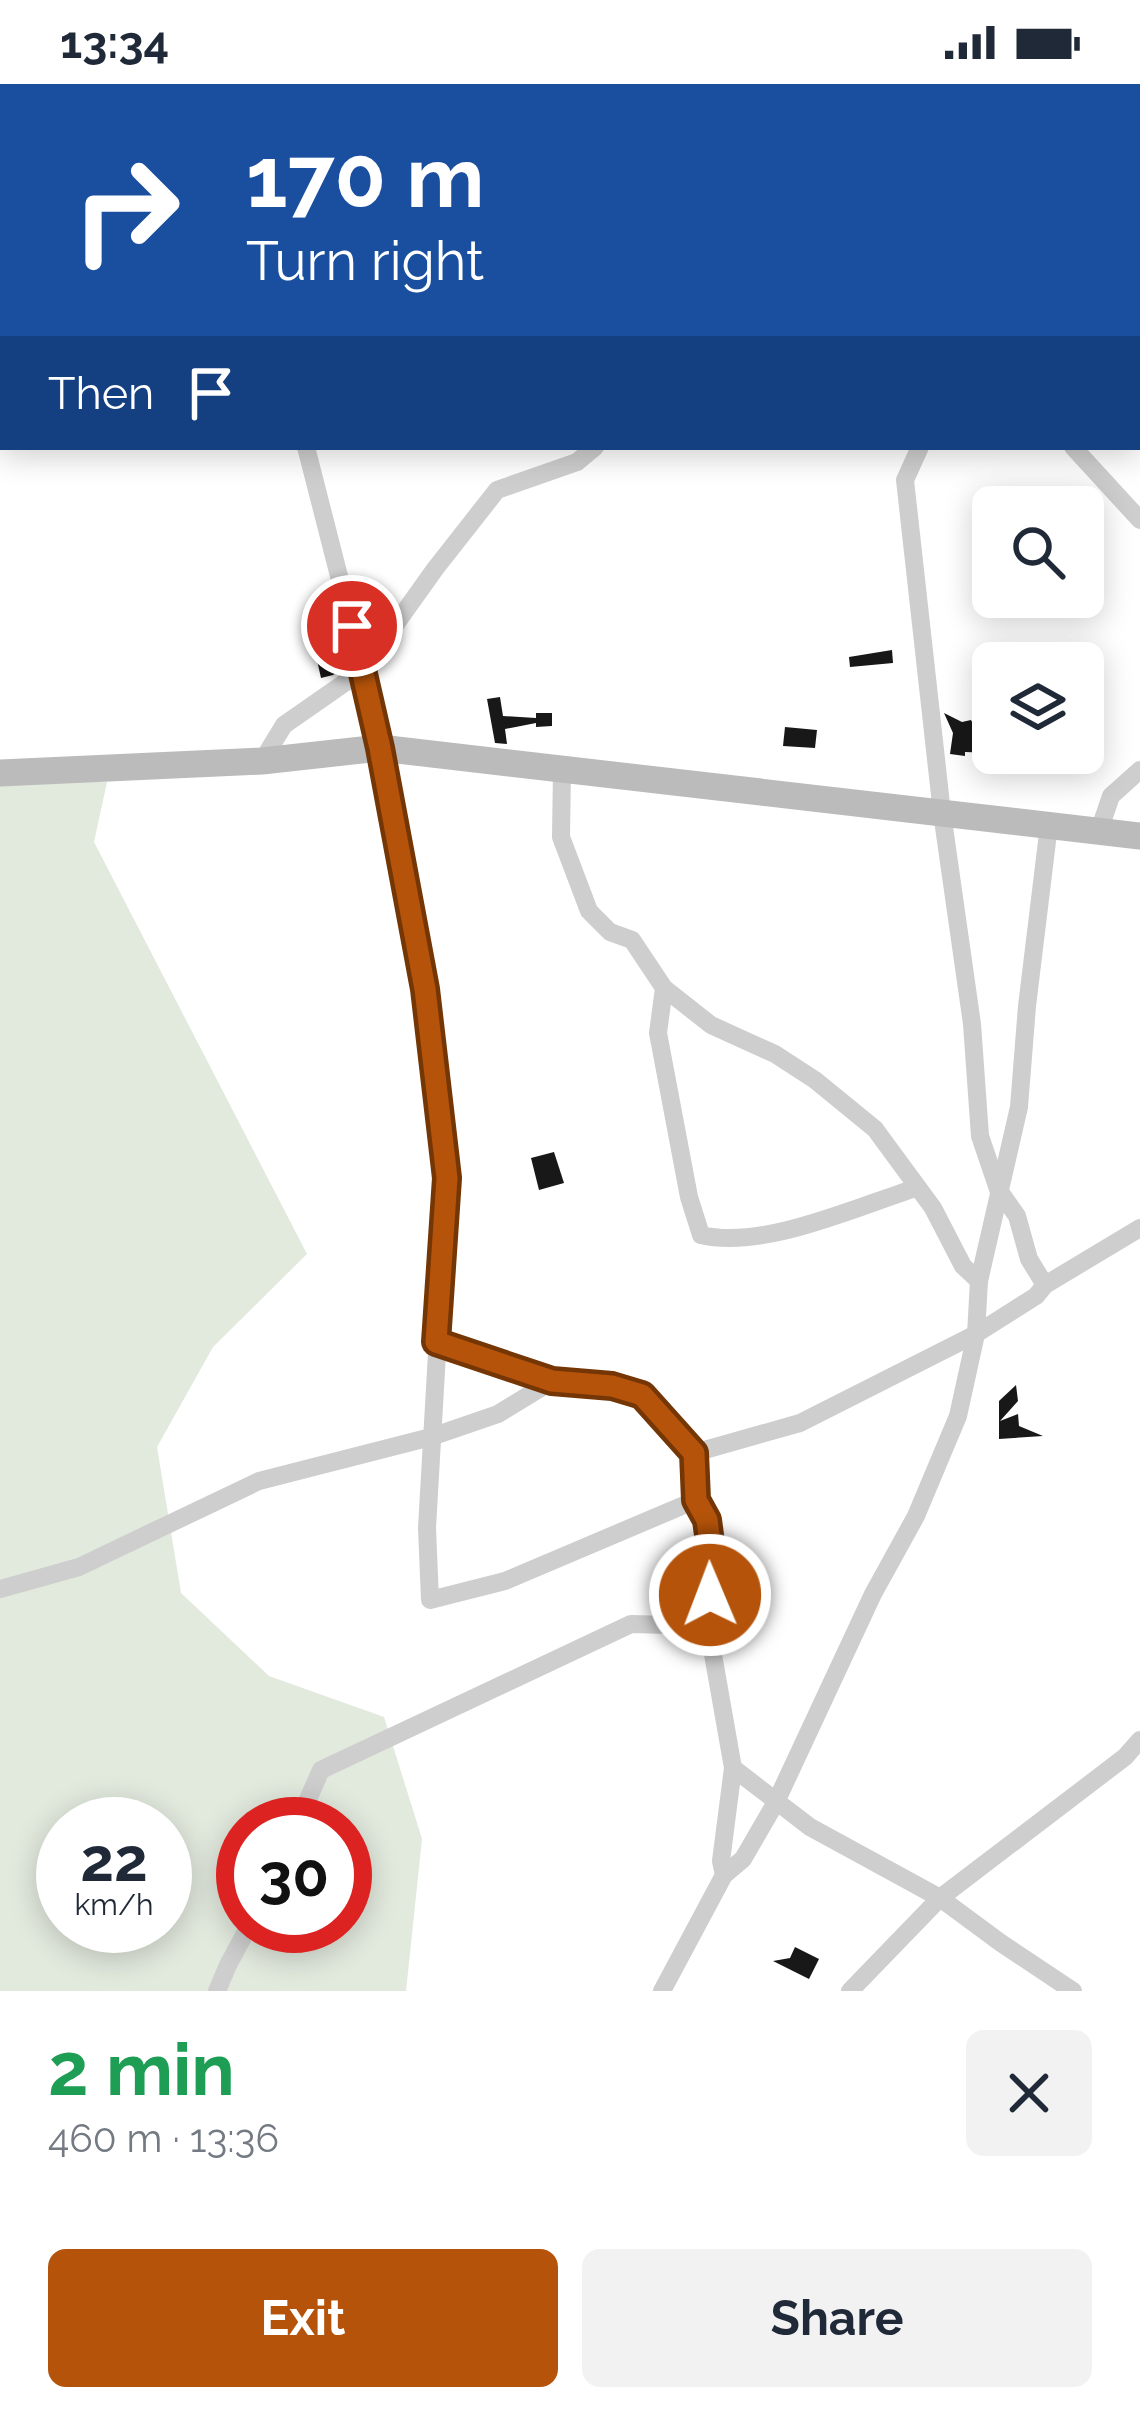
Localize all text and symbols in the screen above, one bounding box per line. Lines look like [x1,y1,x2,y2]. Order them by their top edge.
text: 13:34 [60,16,169,69]
text: 170 m [246,128,485,227]
icon: right [48,132,204,288]
text: Turn right [246,229,484,293]
icon: arrive [178,360,244,426]
text: Then [48,367,154,420]
map controls [972,486,1104,774]
button: search [972,486,1104,618]
pin [301,575,403,677]
icon: arrive [319,593,385,659]
button: layers [972,642,1104,774]
position arrow [647,1532,773,1658]
speed limit sign: 30 [216,1797,372,1953]
text: 22 [80,1825,148,1895]
text: km/h [74,1887,154,1922]
text: 2 min [48,2027,235,2112]
button: close [966,2030,1092,2156]
text: 460 m · 13:36 [48,2115,279,2161]
button: Exit [48,2249,558,2387]
button: Share [582,2249,1092,2387]

